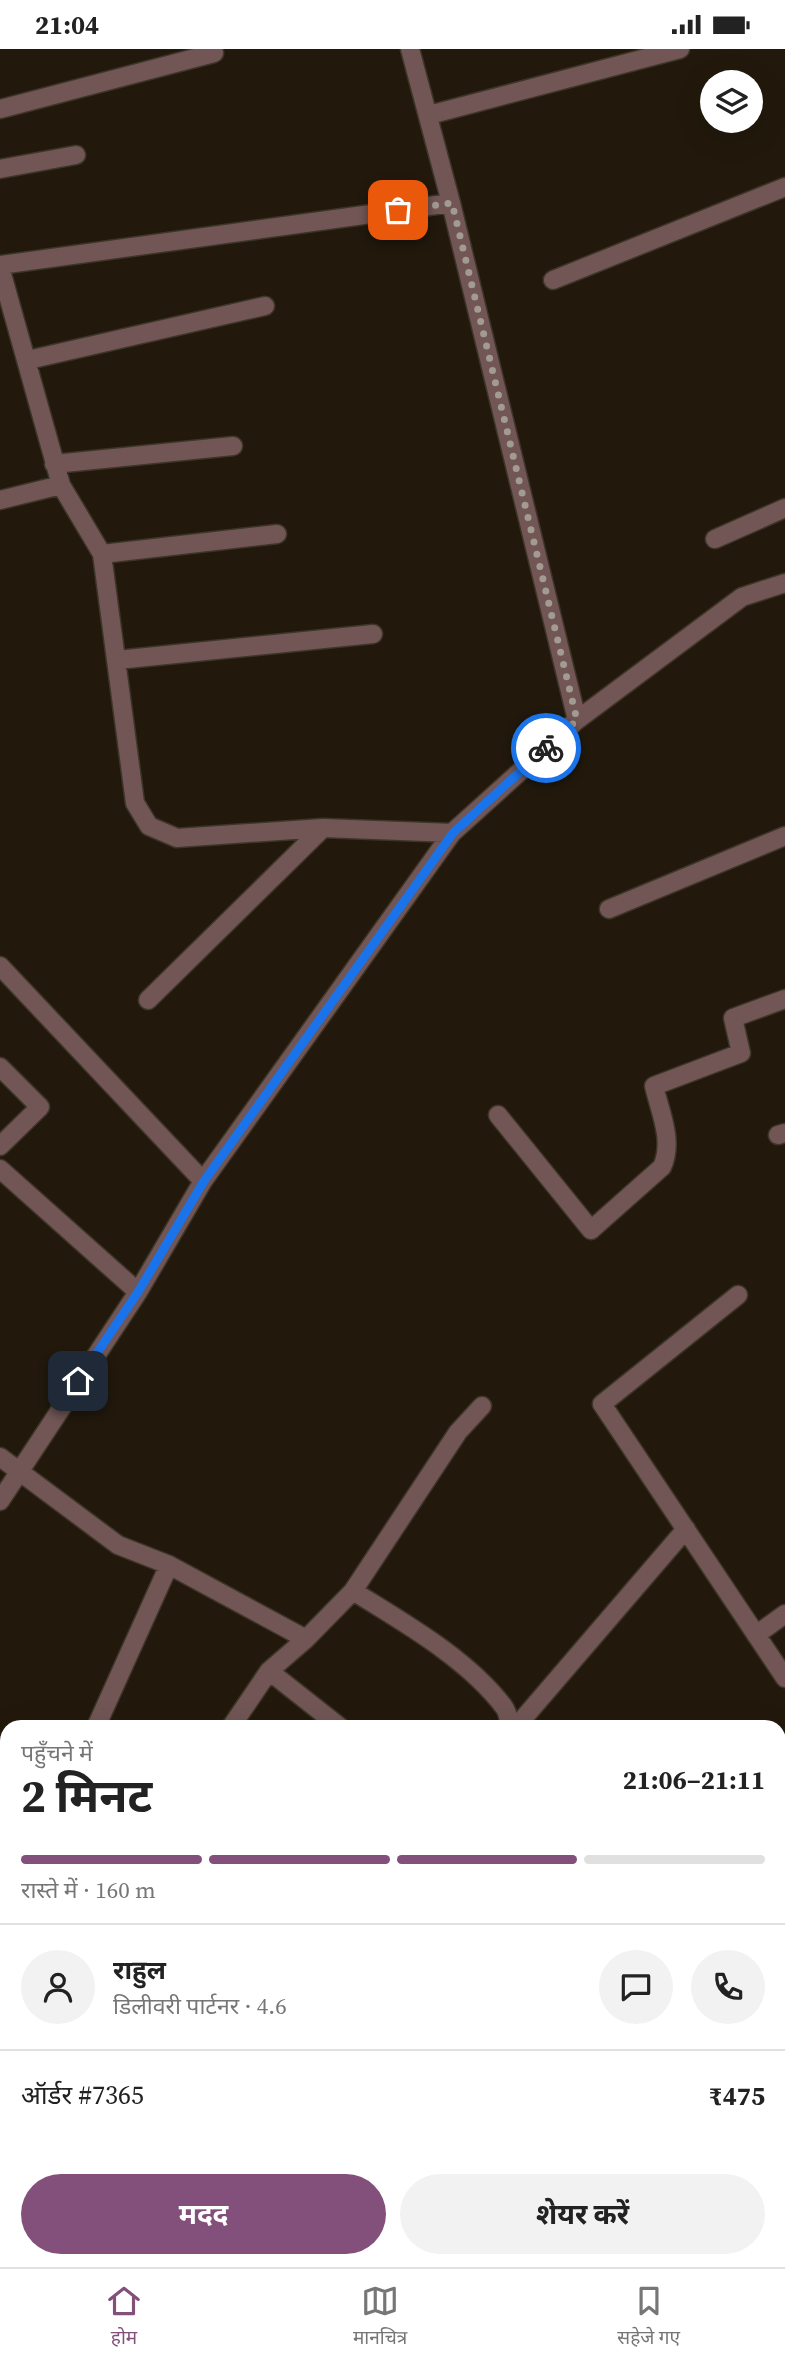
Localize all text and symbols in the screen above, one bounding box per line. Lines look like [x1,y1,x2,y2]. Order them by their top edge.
text: 21:04 [35,7,99,43]
map controls [700,70,763,133]
button: layers [700,70,763,133]
pin [368,180,428,240]
icon: bag [379,191,417,229]
courier [511,713,581,783]
icon: bike [527,729,565,767]
pin [48,1351,108,1411]
icon: home [59,1362,97,1400]
text: पहुँचने में [21,1737,93,1769]
text: 21:06–21:11 [623,1762,765,1798]
text: 2 मिनट [21,1764,152,1827]
text: रास्ते में · 160 m [21,1874,156,1906]
button: person [21,1950,95,2024]
button: chat [599,1950,673,2024]
button: phone [691,1950,765,2024]
text: राहुल [113,1952,166,1988]
text: डिलीवरी पार्टनर · 4.6 [113,1990,287,2022]
text: ऑर्डर #7365 [21,2077,144,2113]
text: ₹475 [709,2078,765,2114]
button: मदद [21,2174,386,2254]
button: शेयर करें [400,2174,765,2254]
tab: होम [105,2282,143,2352]
tab: मानचित्र [353,2282,407,2352]
tab: सहेजे गए [617,2282,680,2352]

